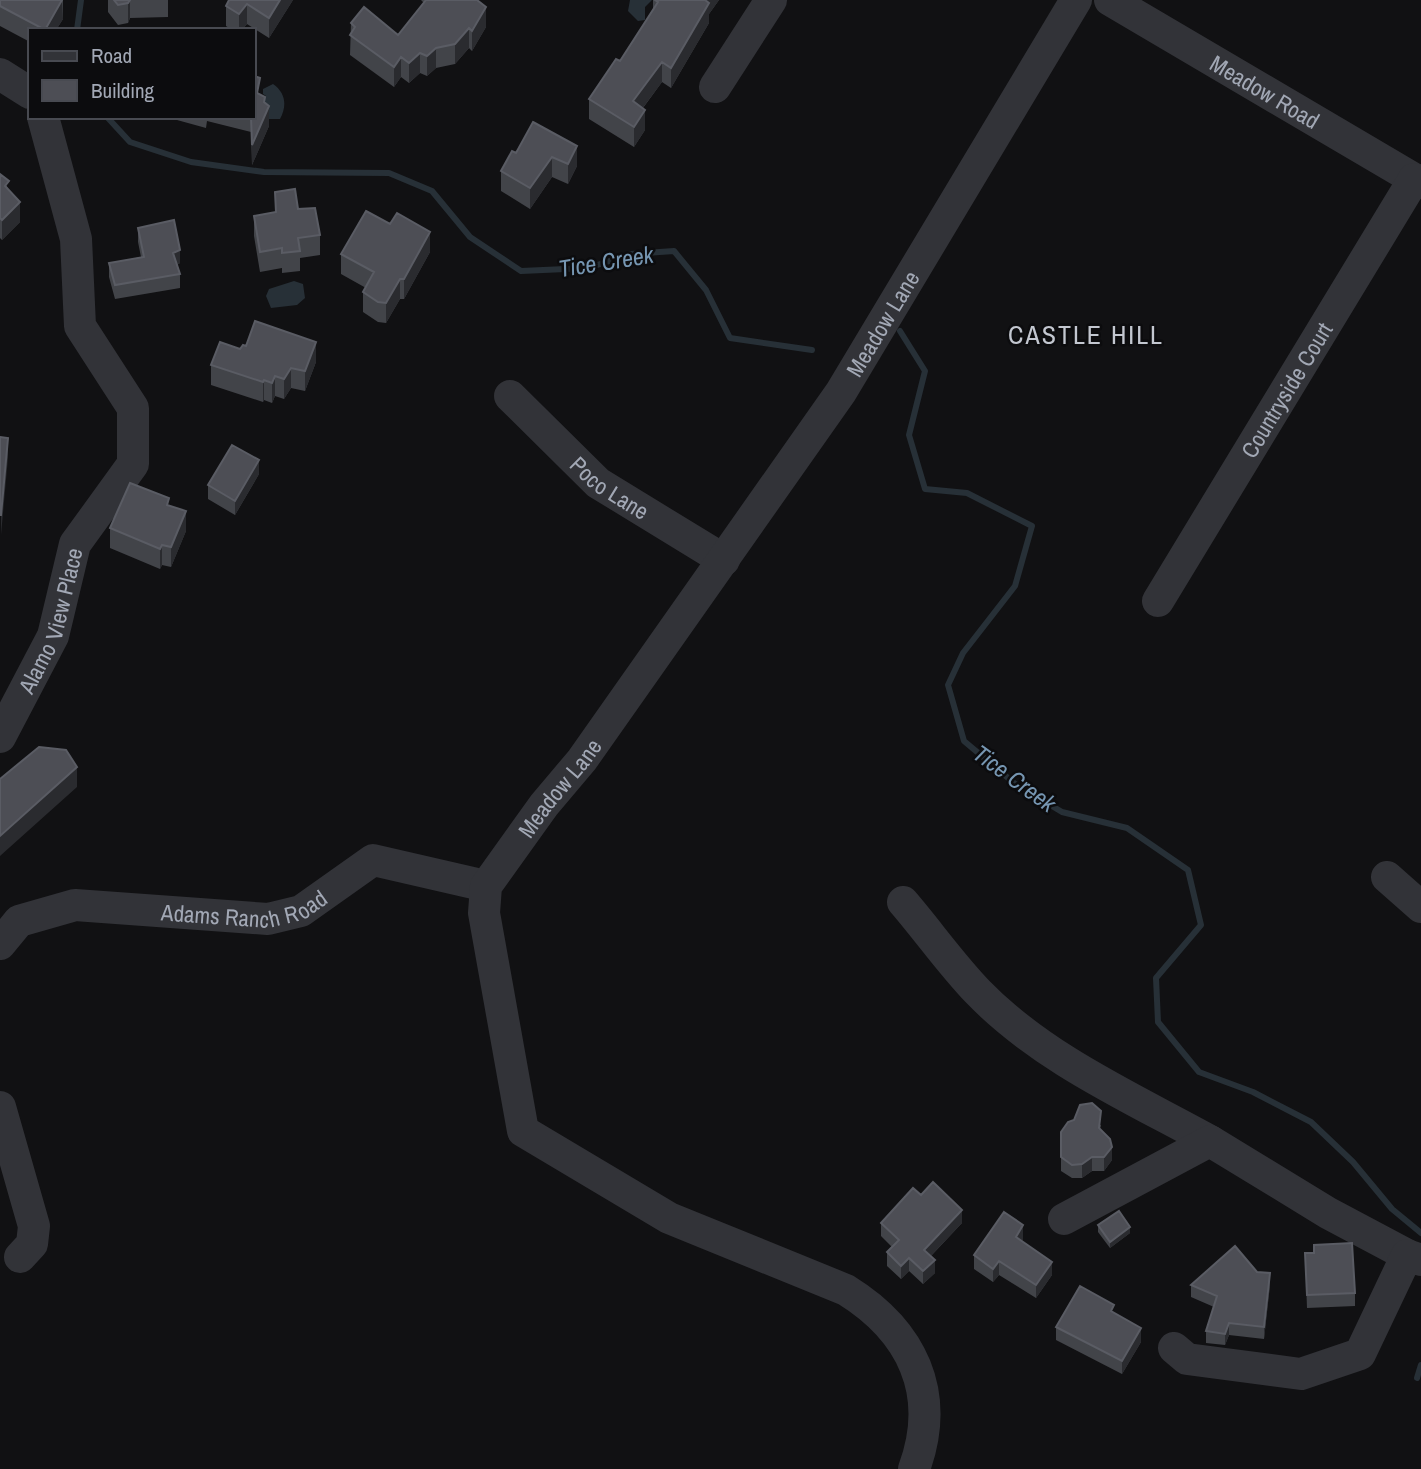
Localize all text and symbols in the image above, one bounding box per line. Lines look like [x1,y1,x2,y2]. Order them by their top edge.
legend [28,28,256,119]
text: Road [91,41,132,70]
street label: Meadow Road [1205,47,1325,136]
text: Building [91,76,155,105]
water label: Tice Creek [556,238,657,284]
street label: Meadow Lane [838,265,926,382]
street label: Countryside Court [1233,316,1339,463]
district label: CASTLE HILL [1008,317,1164,352]
street label: Poco Lane [564,449,655,526]
street label: Alamo View Place [10,545,89,699]
street label: Meadow Lane [510,732,608,844]
water label: Tice Creek [967,737,1064,820]
street label: Adams Ranch Road [159,882,333,935]

